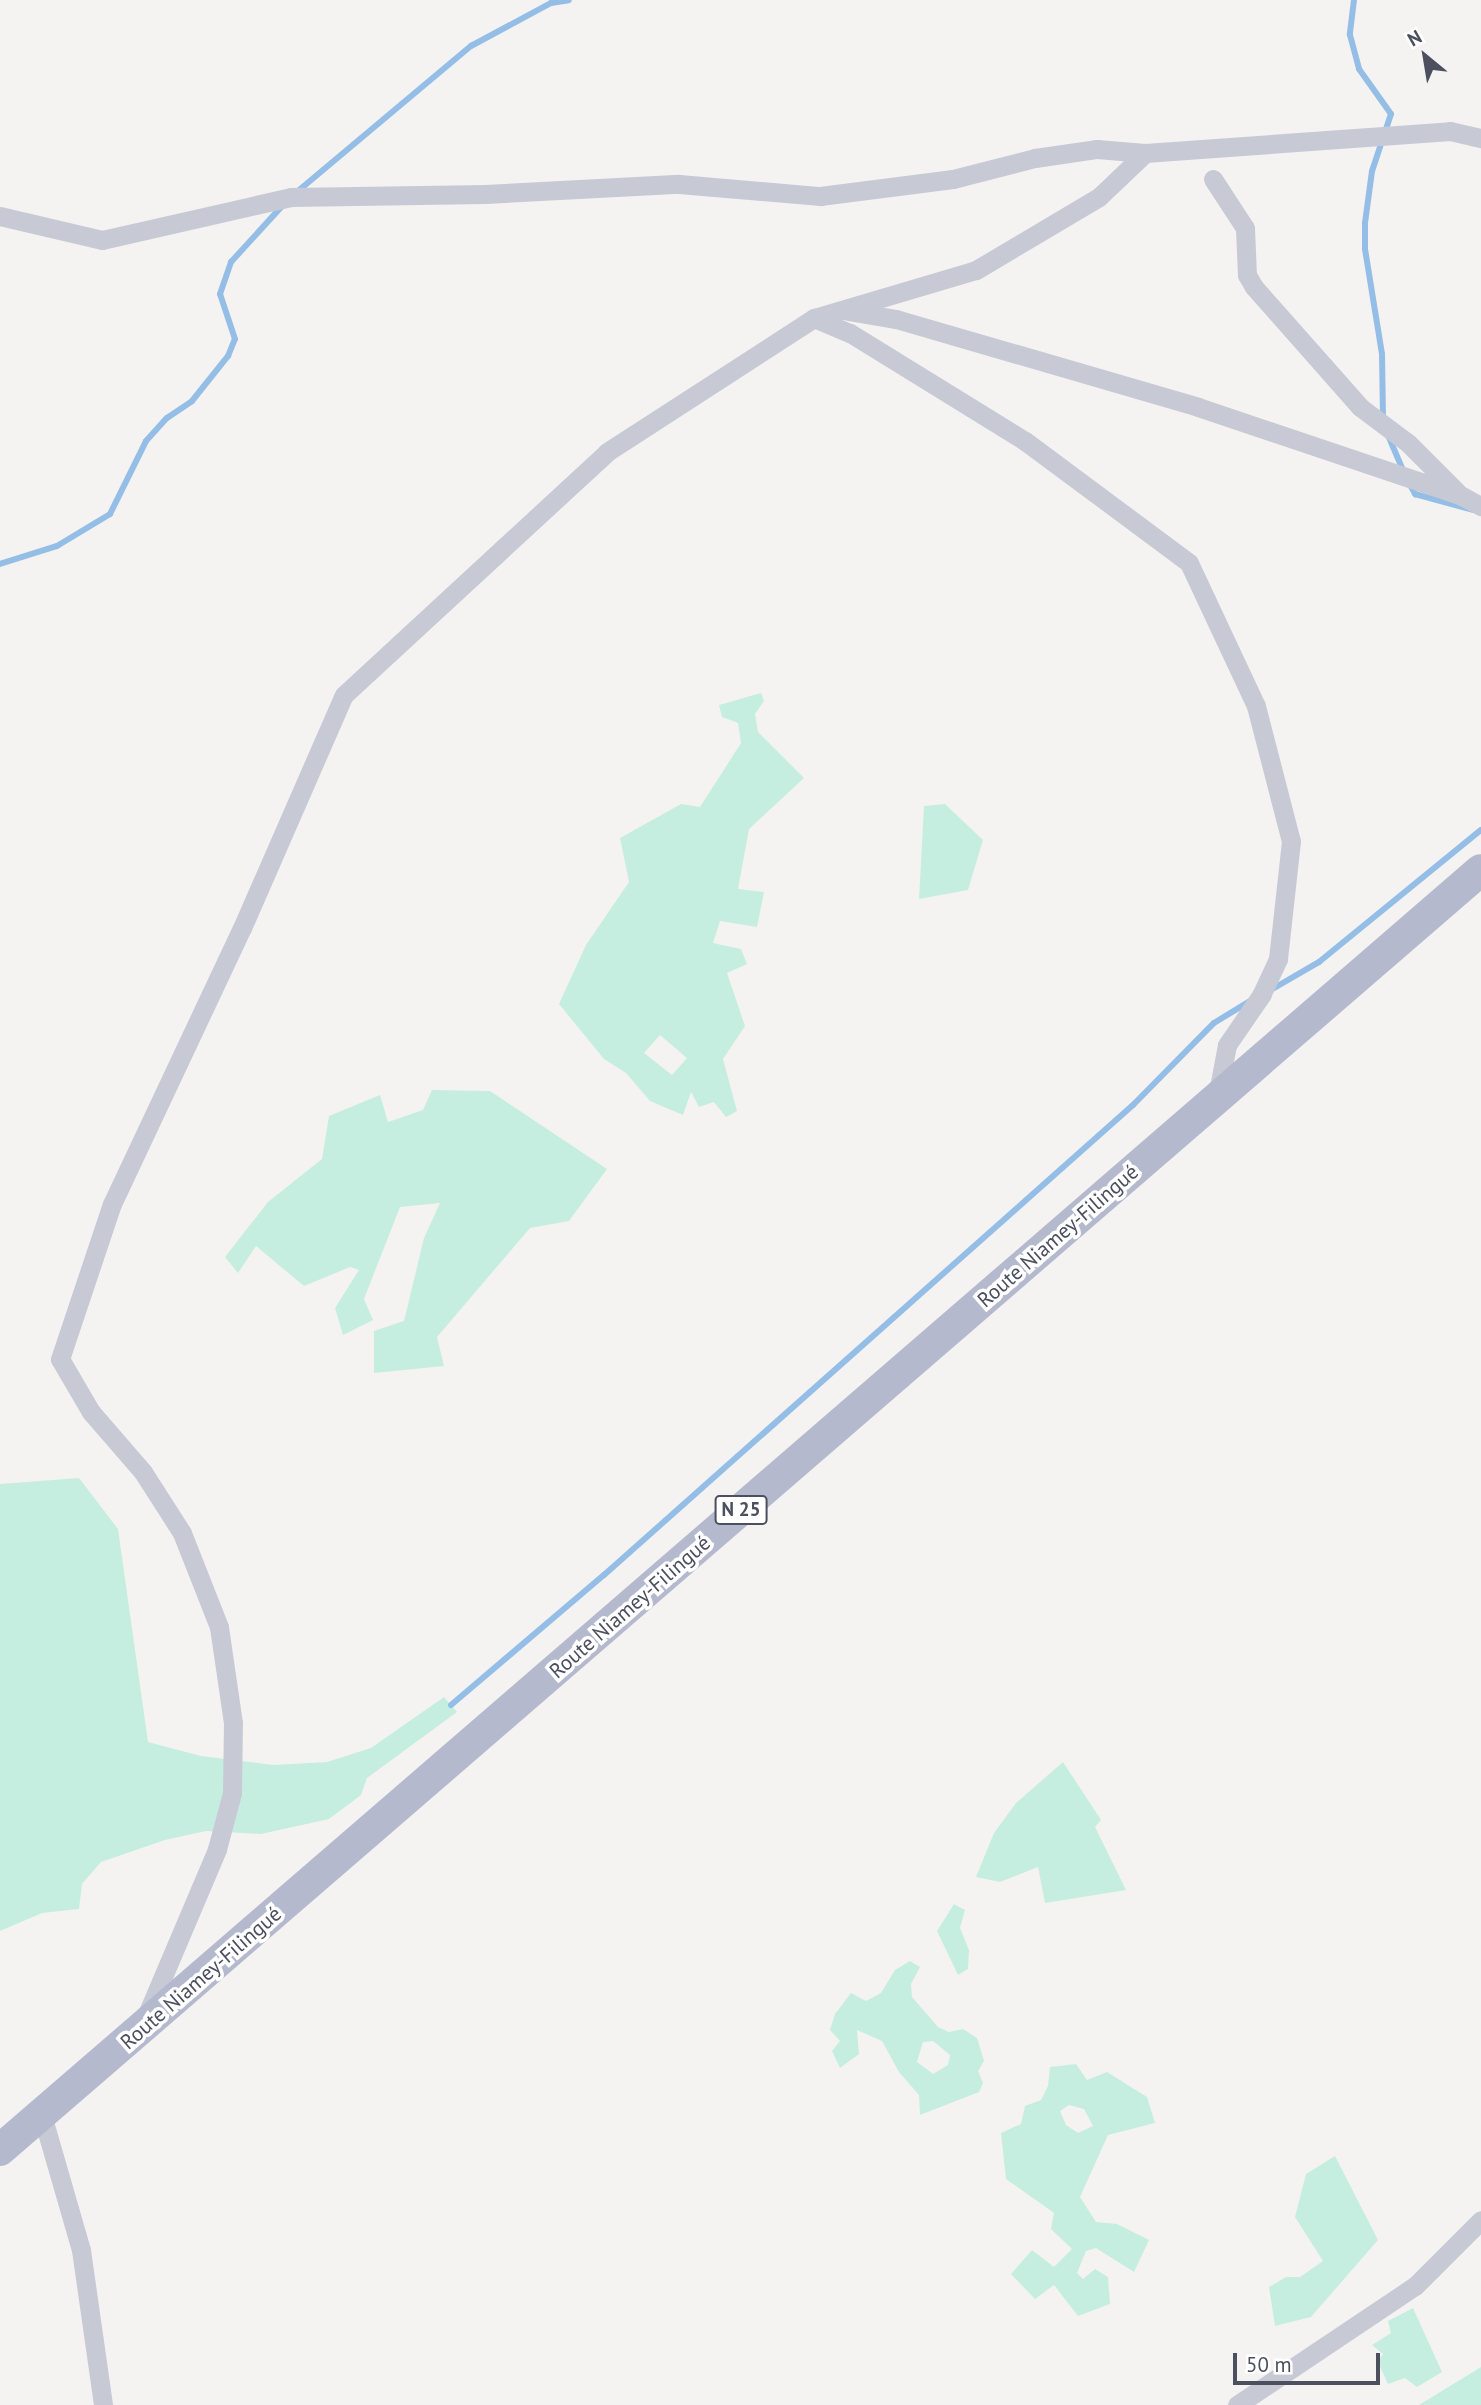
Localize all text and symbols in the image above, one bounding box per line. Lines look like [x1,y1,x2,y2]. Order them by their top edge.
north arrow [1390,21,1460,91]
text: N [1403,24,1426,51]
street label: Route Niamey-Filingué [972,1159,1144,1313]
road number: N 25 [713,1494,769,1526]
street label: Route Niamey-Filingué [544,1530,716,1684]
street label: Route Niamey-Filingué [115,1901,287,2055]
scale bar [1236,2338,1383,2382]
text: 50 m [1246,2351,1292,2378]

